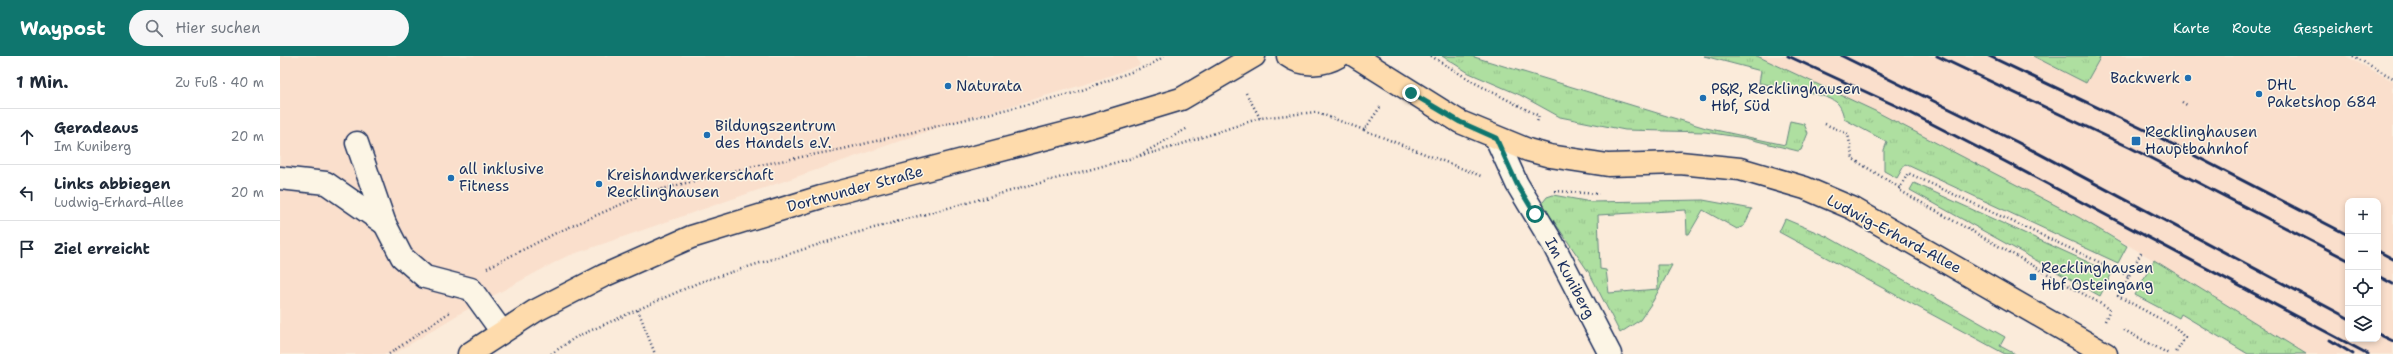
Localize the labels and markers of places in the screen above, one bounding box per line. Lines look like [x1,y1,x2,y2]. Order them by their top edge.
place label: Backwerk [2110,68,2180,88]
marker: Backwerk [2183,73,2193,83]
place label: DHL Paketshop 684 [2267,75,2376,112]
place label: Naturata [956,76,1023,96]
place label: P&R, Recklinghausen Hbf, Süd [1711,79,1860,116]
marker: Naturata [943,81,953,91]
marker: DHL Paketshop 684 [2254,89,2264,99]
marker: P&R, Recklinghausen Hbf, Süd [1698,93,1708,103]
place label: Bildungszentrum des Handels e.V. [715,116,836,153]
place label: Recklinghausen Hauptbahnhof [2145,122,2257,159]
marker: Bildungszentrum des Handels e.V. [702,130,712,140]
marker: Recklinghausen Hauptbahnhof [2130,135,2142,147]
place label: all inklusive Fitness [459,159,544,196]
place label: Kreishandwerkerschaft Recklinghausen [607,165,774,202]
marker: all inklusive Fitness [446,173,456,183]
marker: Kreishandwerkerschaft Recklinghausen [594,179,604,189]
place label: Recklinghausen Hbf Osteingang [2041,258,2153,295]
marker: Recklinghausen Hbf Osteingang [2028,272,2038,282]

